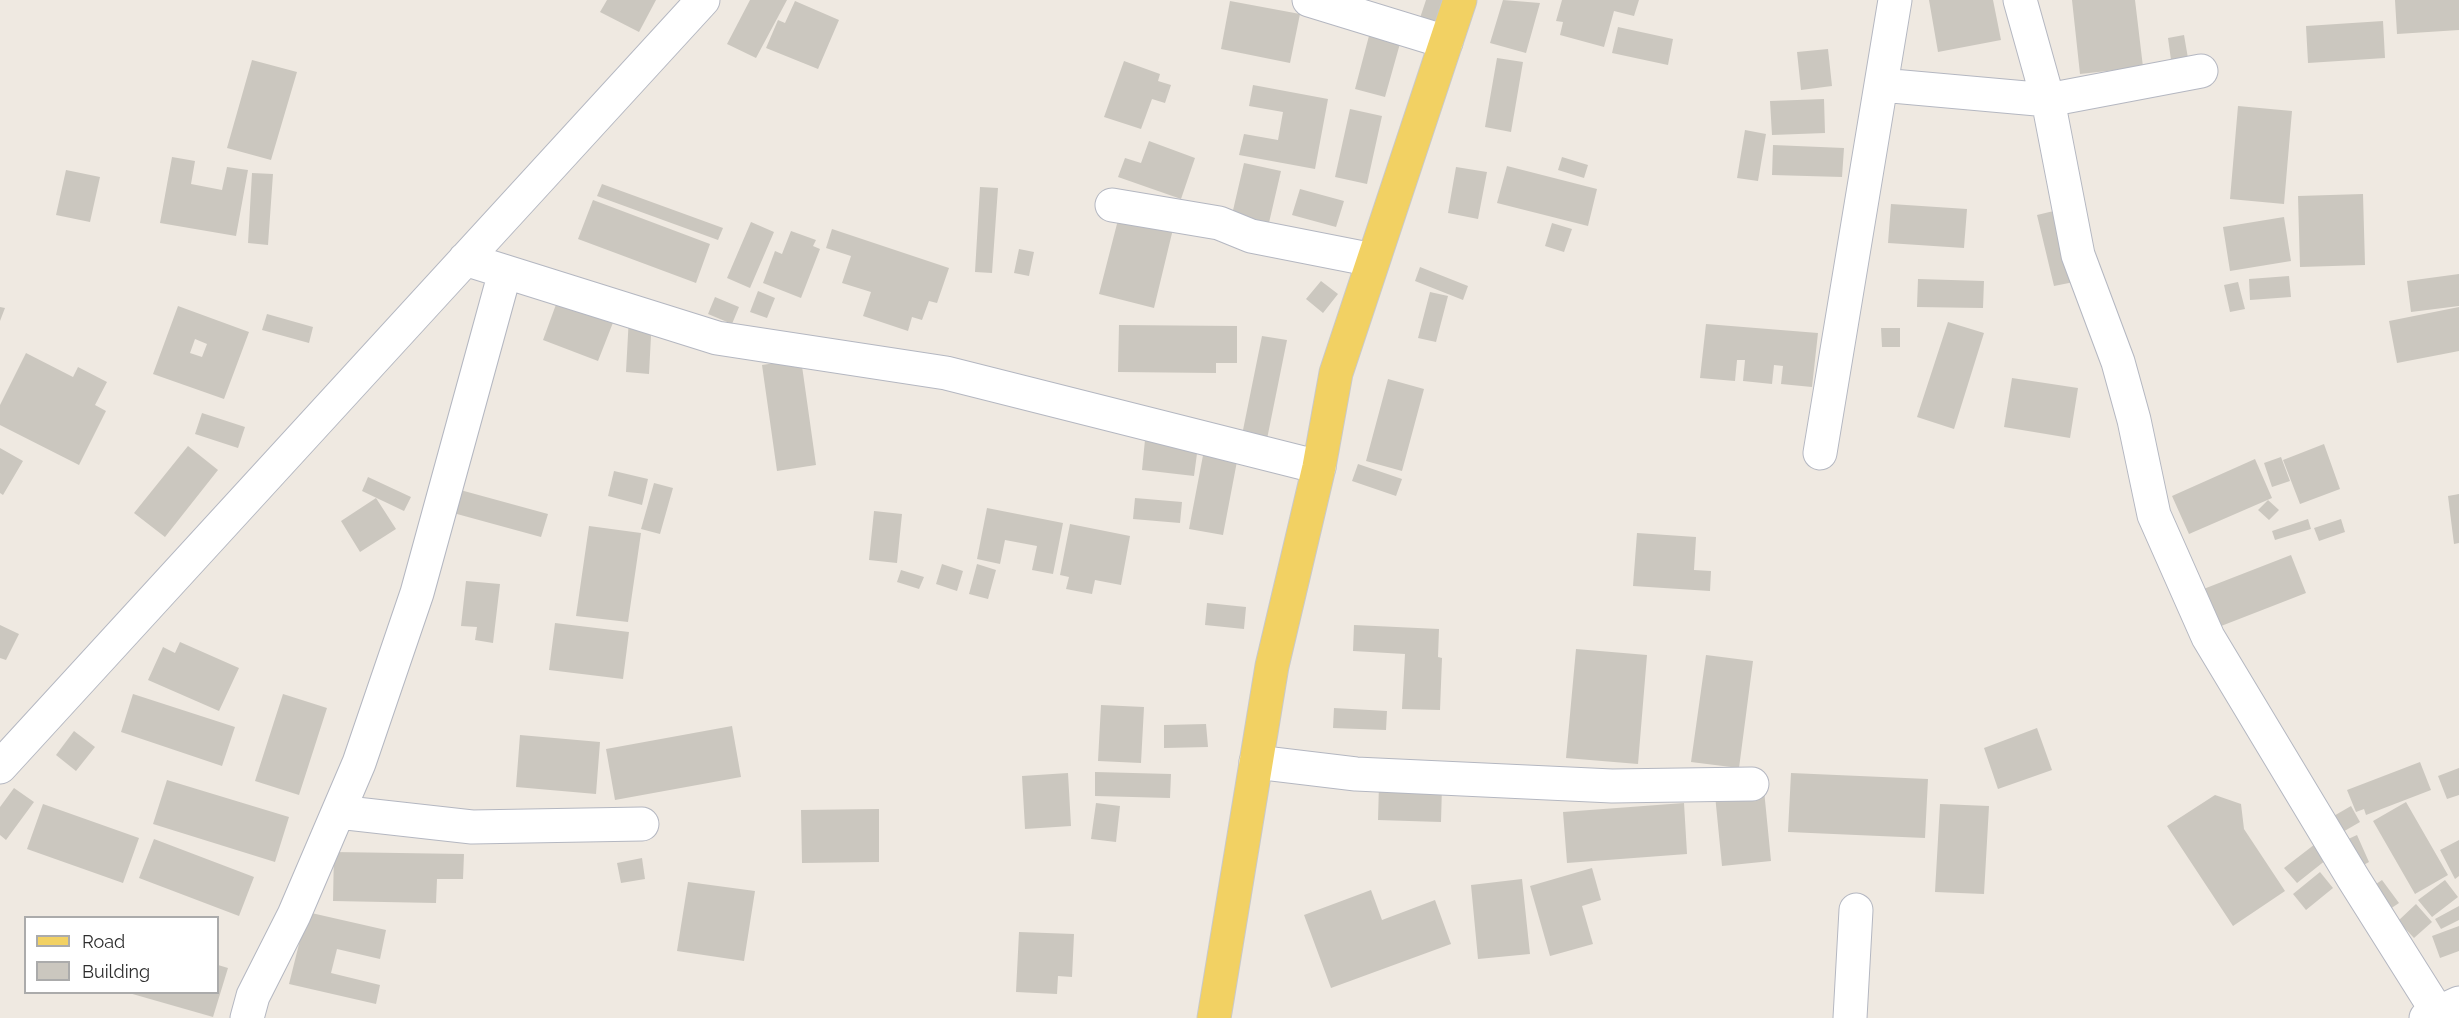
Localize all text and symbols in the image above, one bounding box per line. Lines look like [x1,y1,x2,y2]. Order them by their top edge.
legend [24,916,219,994]
text: Road [82,931,125,952]
text: Building [82,961,150,982]

